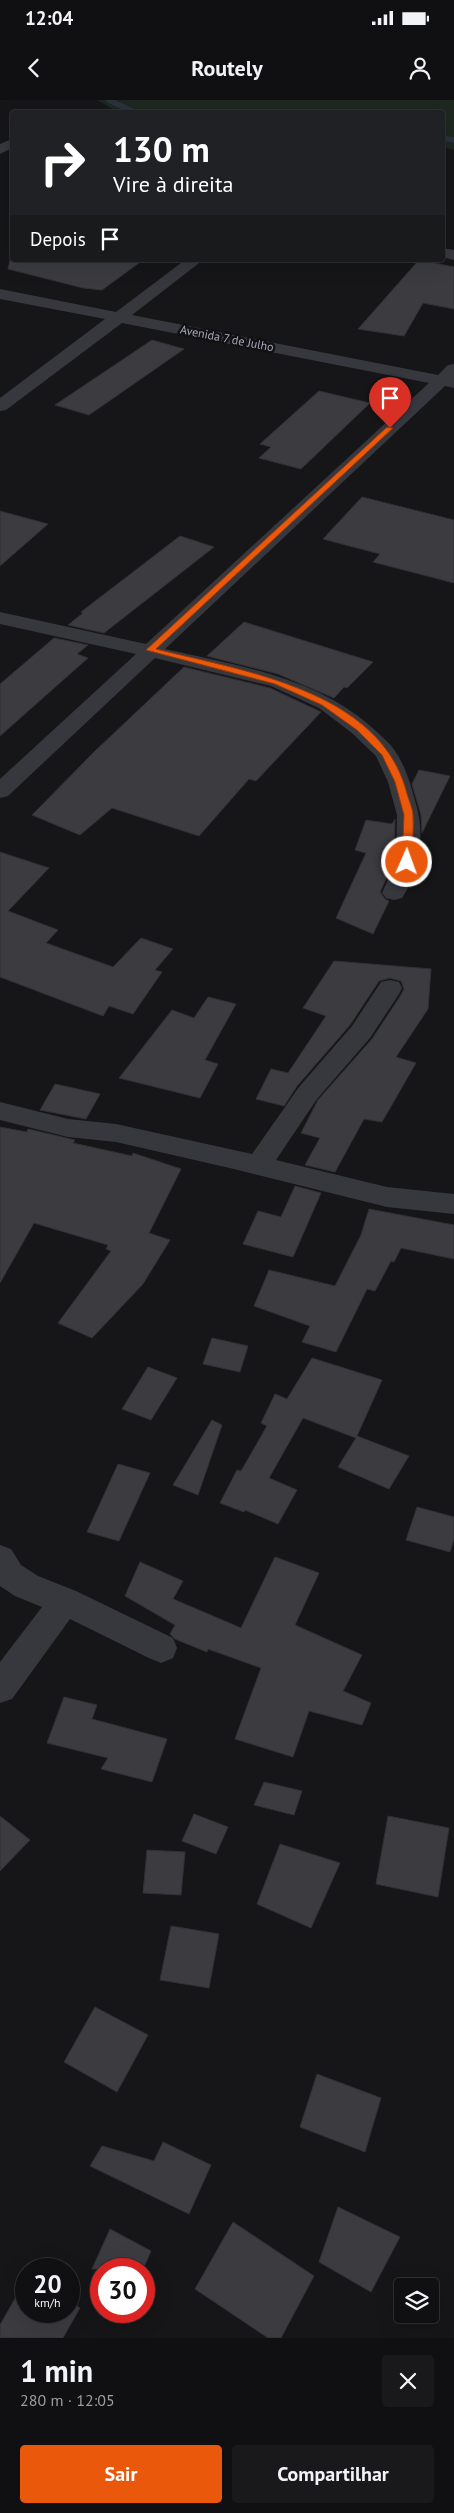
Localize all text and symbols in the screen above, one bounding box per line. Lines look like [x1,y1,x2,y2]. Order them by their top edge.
text: 12:04 [25,6,73,30]
icon: back [20,54,48,82]
text: Routely [191,54,263,82]
icon: person [406,54,434,82]
text: 130 m [113,126,210,172]
icon: right [30,130,95,195]
text: Vire à direita [113,170,233,198]
icon: arrive [96,225,124,253]
text: Depois [30,227,86,251]
street label: Avenida 7 de Julho [179,322,275,354]
pin [369,377,411,428]
icon: arrive [376,384,404,412]
position arrow [380,835,432,887]
speed limit sign: 30 [90,2258,155,2323]
text: 20 [33,2268,62,2300]
map controls [394,2278,439,2323]
button: layers [394,2278,439,2323]
text: km/h [34,2295,61,2310]
text: 1 min [20,2351,93,2390]
button: close [382,2355,434,2407]
text: 280 m · 12:05 [20,2390,115,2410]
button: Sair [20,2445,222,2503]
button: Compartilhar [232,2445,434,2503]

